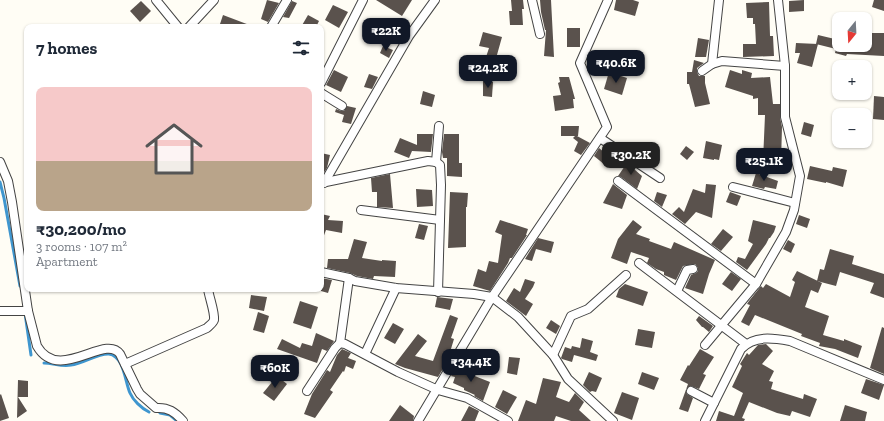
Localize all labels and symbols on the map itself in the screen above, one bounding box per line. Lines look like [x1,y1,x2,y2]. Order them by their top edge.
north arrow [832,12,872,52]
pin: ₹22K [362,18,410,52]
pin: ₹40.6K [583,50,649,84]
pin: ₹24.2K [455,55,521,89]
pin: ₹30.2K [598,142,664,176]
pin: ₹25.1K [731,148,797,182]
pin: ₹34.4K [438,349,504,383]
pin: ₹60K [251,355,299,389]

